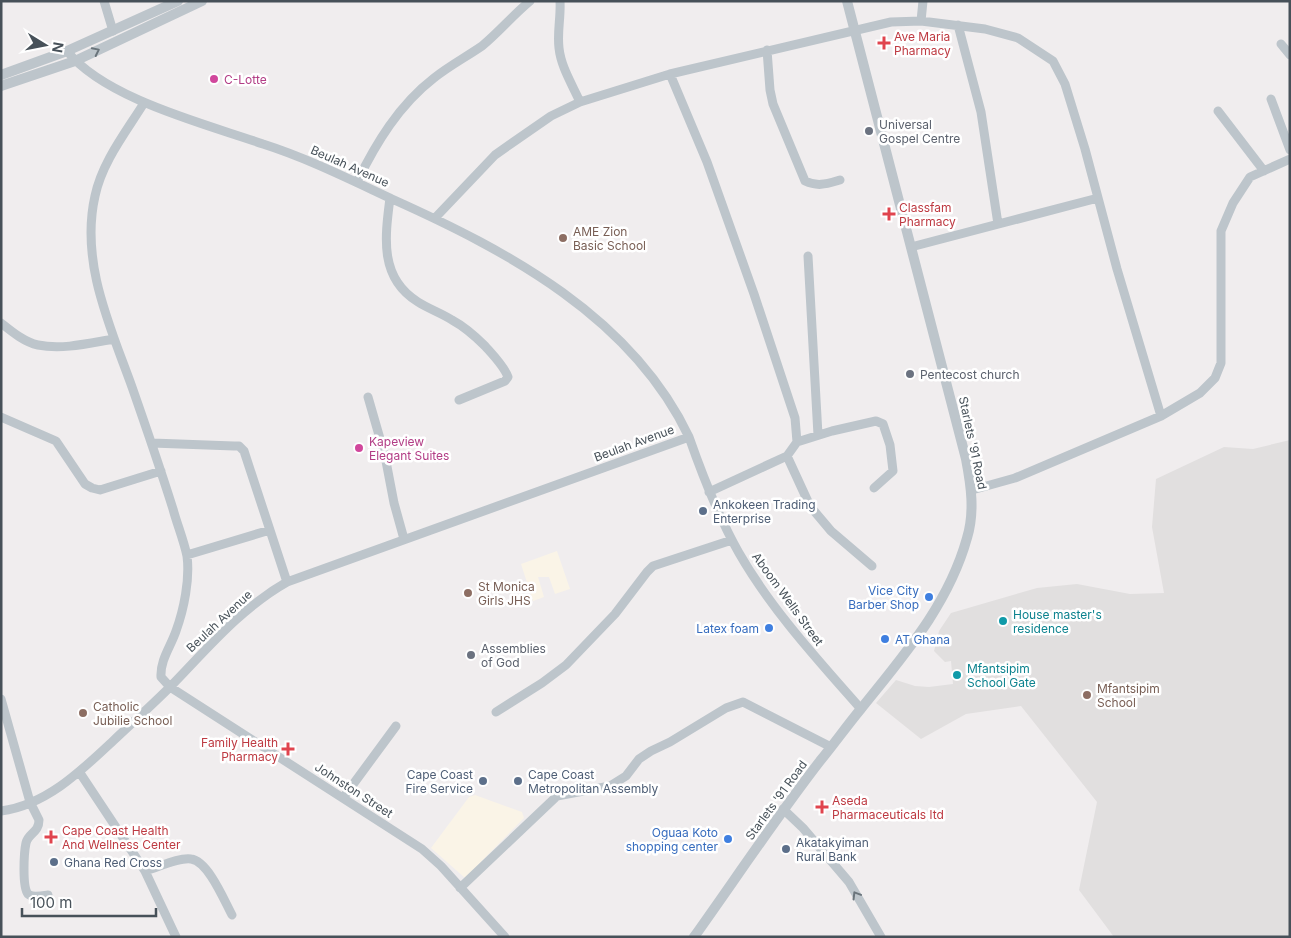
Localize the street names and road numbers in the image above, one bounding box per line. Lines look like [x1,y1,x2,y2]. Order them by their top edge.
street label: Beulah Avenue [308,142,392,190]
street label: Starlets '91 Road [956,395,990,491]
street label: Beulah Avenue [592,422,676,464]
street label: Aboom Wells Street [749,549,827,649]
street label: Beulah Avenue [183,587,255,655]
street label: Starlets '91 Road [742,757,810,843]
street label: Johnston Street [312,759,396,821]

